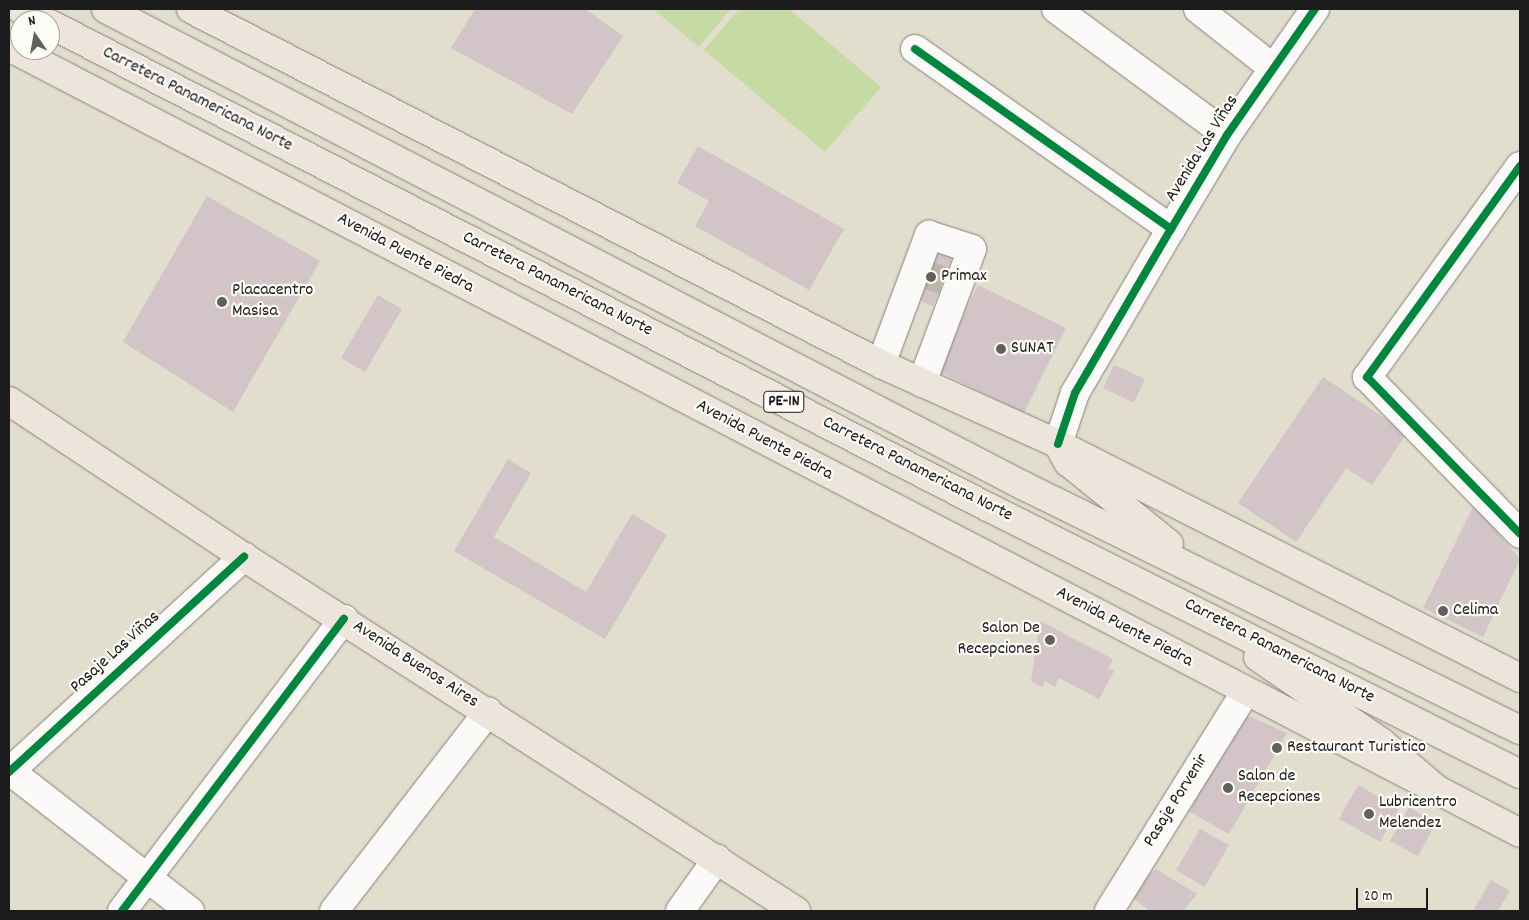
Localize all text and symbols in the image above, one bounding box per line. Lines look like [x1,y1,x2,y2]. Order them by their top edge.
north arrow [10,10,60,60]
text: N [27,11,38,32]
street label: Carretera Panamericana Norte [98,43,296,157]
street label: Avenida Las Viñas [1162,92,1244,206]
street label: Avenida Puente Piedra [333,209,477,299]
street label: Carretera Panamericana Norte [458,228,656,342]
place label: Primax [941,266,987,288]
marker: Primax [925,271,937,283]
place label: Placacentro Masisa [232,281,313,324]
marker: Placacentro Masisa [216,296,228,308]
place label: SUNAT [1011,338,1054,360]
marker: SUNAT [995,343,1007,355]
road number: PE-1N [763,388,805,416]
street label: Avenida Puente Piedra [692,396,836,486]
street label: Carretera Panamericana Norte [818,413,1016,527]
street label: Avenida Puente Piedra [1052,583,1196,673]
street label: Carretera Panamericana Norte [1180,595,1378,709]
place label: Celima [1453,600,1498,622]
marker: Celima [1437,605,1449,617]
street label: Pasaje Las Viñas [67,607,165,699]
street label: Avenida Buenos Aires [348,616,482,714]
place label: Salon De Recepciones [958,619,1040,662]
marker: Salon De Recepciones [1044,634,1056,646]
place label: Restaurant Turistico [1287,737,1426,759]
marker: Restaurant Turistico [1271,742,1283,754]
street label: Pasaje Porvenir [1140,750,1214,852]
place label: Salon de Recepciones [1238,767,1320,810]
marker: Salon de Recepciones [1222,782,1234,794]
place label: Lubricentro Melendez [1379,793,1457,836]
marker: Lubricentro Melendez [1363,808,1375,820]
scale bar [1359,878,1432,910]
text: 20 m [1364,886,1392,908]

